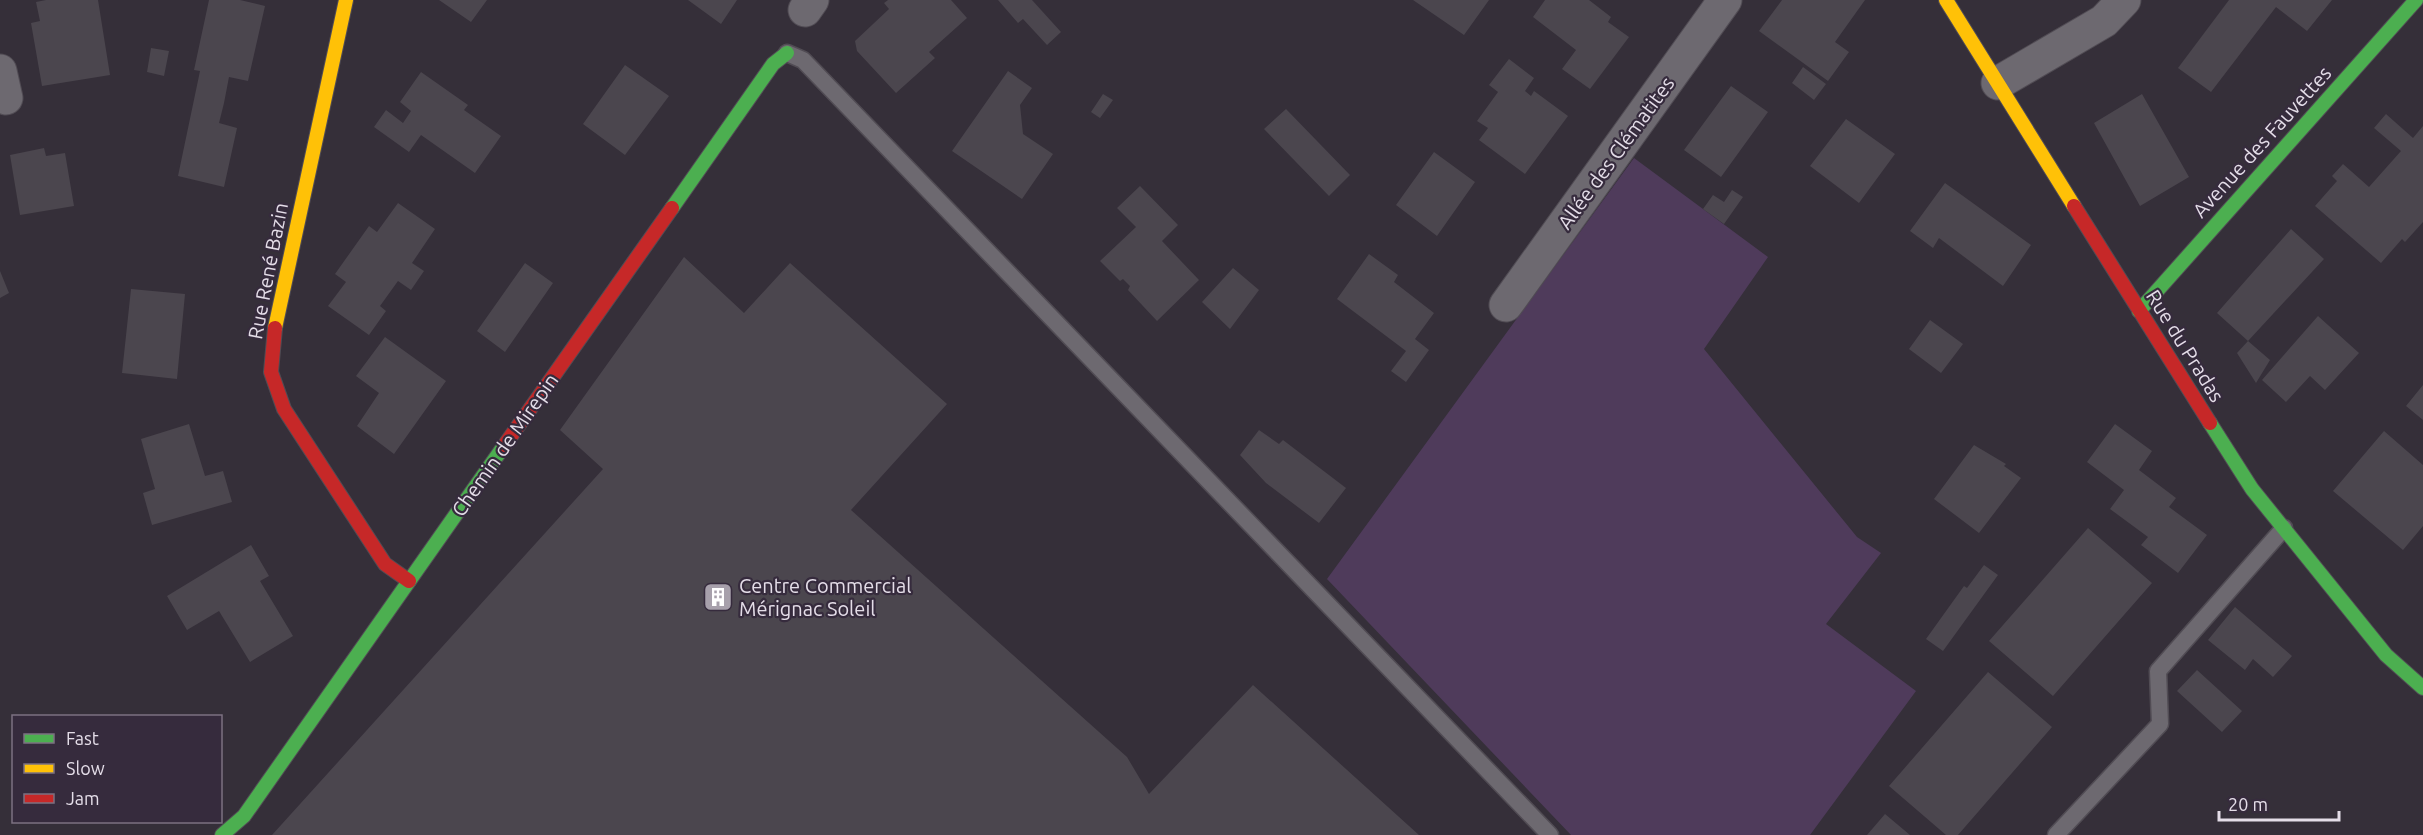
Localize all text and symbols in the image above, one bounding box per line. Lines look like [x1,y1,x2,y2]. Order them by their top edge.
street label: Avenue des Fauvettes [2188,61,2336,222]
street label: Allée des Clématites [1553,72,1679,233]
street label: Rue René Bazin [243,201,292,341]
street label: Rue du Pradas [2142,286,2229,406]
street label: Chemin de Mirepin [447,369,562,521]
place label: Centre Commercial Mérignac Soleil [739,574,911,620]
building icon: Centre Commercial Mérignac Soleil [702,581,734,613]
legend [12,715,222,823]
text: Fast [66,728,99,748]
text: Slow [66,758,105,778]
scale bar [2219,784,2339,822]
text: Jam [66,788,100,808]
text: 20 m [2228,794,2268,814]

